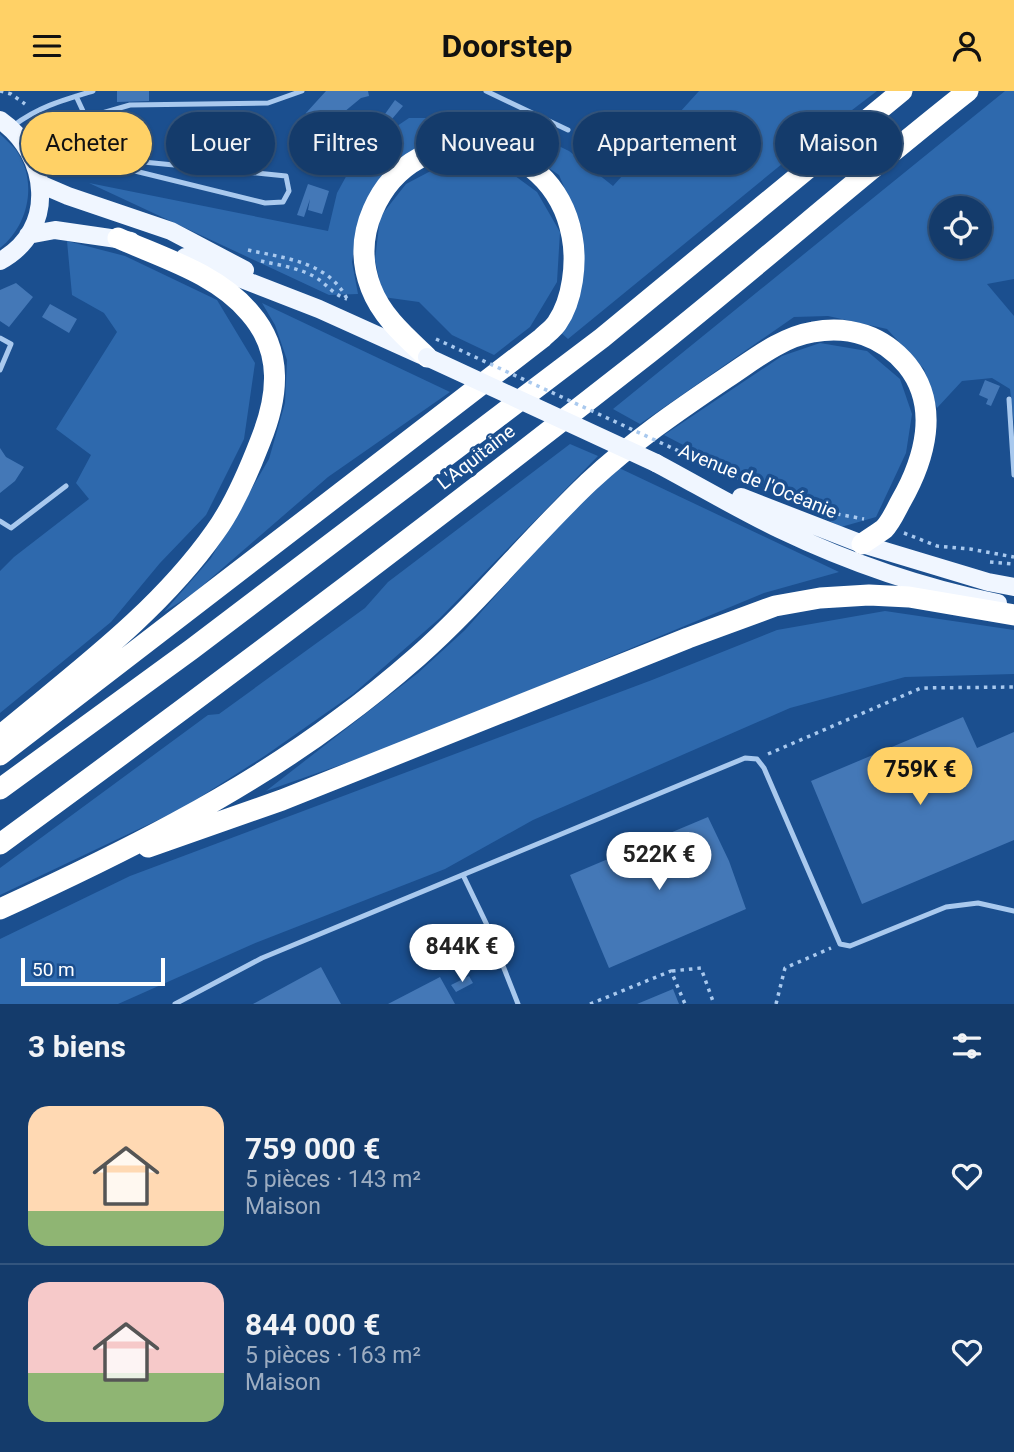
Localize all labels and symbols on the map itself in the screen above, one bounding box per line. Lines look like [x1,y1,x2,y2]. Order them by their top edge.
street label: L'Aquitaine [432,419,520,495]
street label: Avenue de l'Océanie [675,439,841,523]
pin: 759K € [863,747,977,807]
pin: 522K € [602,833,716,892]
pin: 844K € [405,925,519,984]
scale bar [21,955,164,987]

